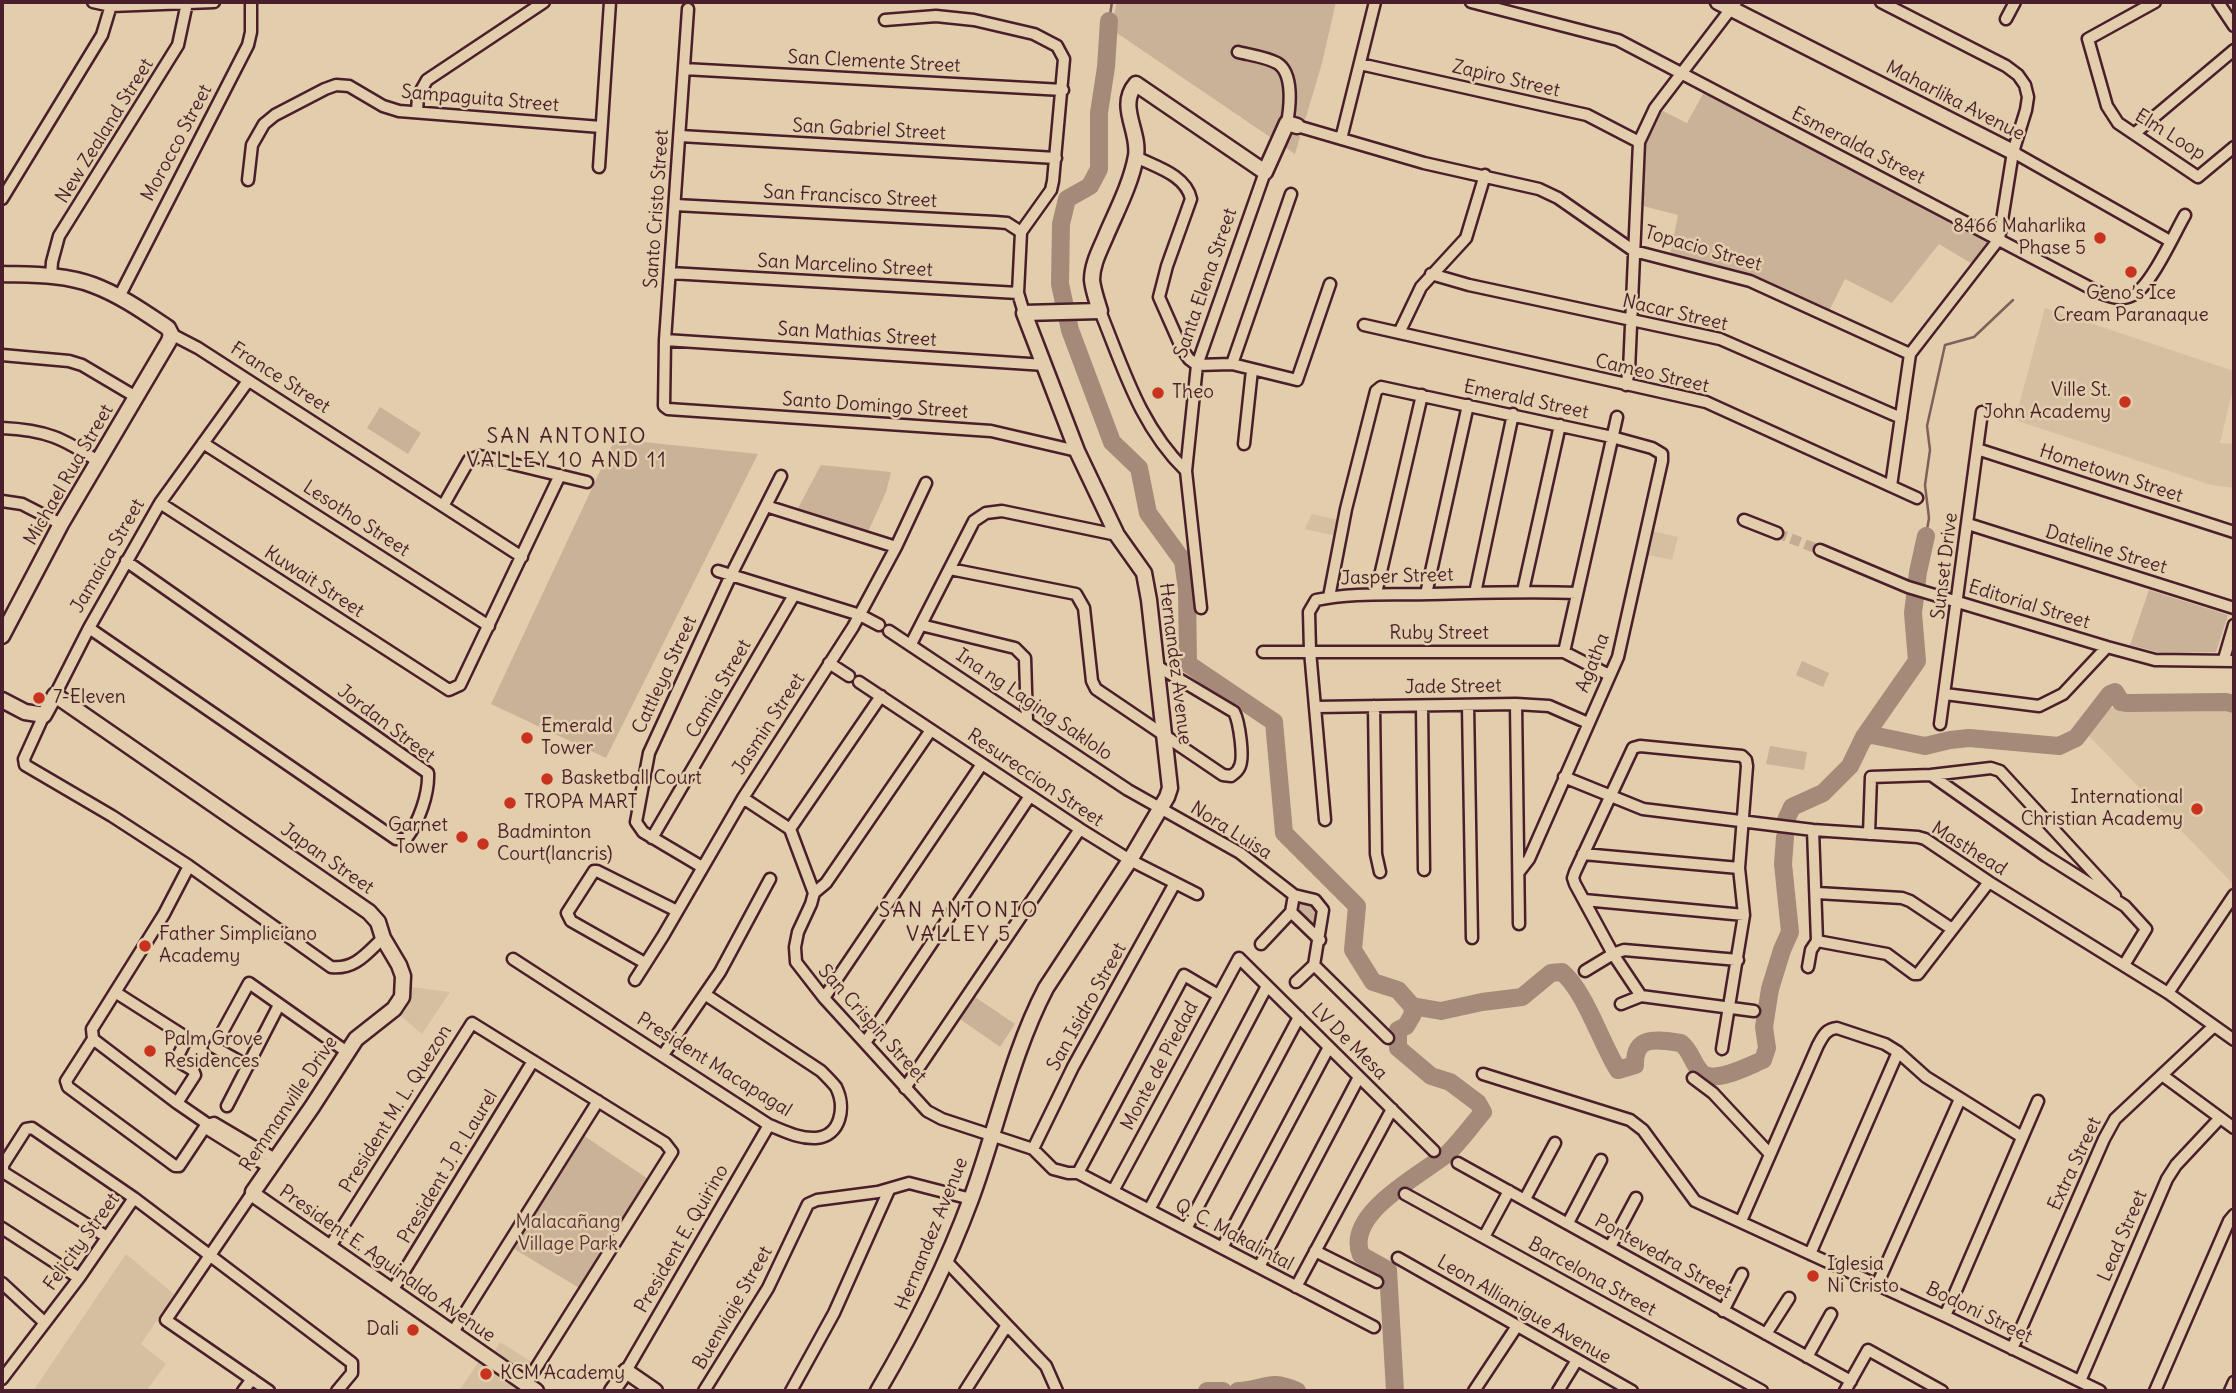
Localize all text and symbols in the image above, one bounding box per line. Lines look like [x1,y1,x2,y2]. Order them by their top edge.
street label: San Clemente Street [787,46,961,78]
street label: New Zealand Street [51,54,159,208]
street label: Zapiro Street [1450,56,1562,102]
street label: Maharlika Avenue [1882,56,2028,146]
street label: Morocco Street [137,81,217,205]
street label: Sampaguita Street [400,81,560,117]
street label: Esmeralda Street [1788,103,1928,189]
street label: Elm Loop [2131,104,2209,166]
street label: San Gabriel Street [792,115,946,145]
street label: Santo Cristo Street [640,129,674,289]
street label: San Francisco Street [762,181,938,213]
street label: Santa Elena Street [1170,205,1242,361]
place label: 8466 Maharlika Phase 5 [1953,216,2086,260]
street label: Topacio Street [1642,221,1764,277]
marker: 8466 Maharlika Phase 5 [2092,230,2108,246]
street label: San Marcelino Street [757,250,933,282]
marker: Geno’s Ice Cream Paranaque [2123,264,2139,280]
place label: Geno’s Ice Cream Paranaque [2053,283,2209,327]
street label: Nacar Street [1620,290,1730,336]
street label: San Mathias Street [777,318,937,352]
street label: France Street [226,337,334,419]
street label: Cameo Street [1593,350,1711,398]
street label: Emerald Street [1462,376,1590,424]
place label: Ville St. John Academy [1983,380,2111,424]
place label: Theo [1172,382,1214,404]
marker: Theo [1150,385,1166,401]
street label: Santo Domingo Street [781,388,969,424]
marker: Ville St. John Academy [2117,394,2133,410]
street label: Michael Rua Street [19,400,119,550]
district label: SAN ANTONIO VALLEY 10 AND 11 [468,424,666,474]
street label: Hometown Street [2036,440,2186,508]
street label: Lesotho Street [298,476,414,562]
street label: Jamaica Street [66,495,150,617]
street label: Sunset Drive [1927,511,1963,621]
street label: Dateline Street [2043,521,2169,579]
street label: Kuwait Street [260,541,368,623]
street label: Jasper Street [1340,564,1454,590]
street label: Editorial Street [1966,576,2092,634]
street label: Hernandez Avenue [1154,582,1196,746]
street label: Cattleya Street [628,612,702,738]
street label: Ruby Street [1389,623,1489,645]
street label: Agatha [1571,630,1615,696]
street label: Camia Street [682,636,756,742]
street label: Ina ng Laging Saklolo [952,644,1116,766]
street label: Jasmin Street [728,669,810,779]
street label: Jade Street [1404,675,1502,699]
street label: Jordan Street [333,680,439,768]
place label: 7-Eleven [53,687,126,709]
marker: 7-Eleven [31,690,47,706]
place label: Emerald Tower [541,716,613,760]
street label: Resureccion Street [963,724,1107,832]
marker: Emerald Tower [519,730,535,746]
place label: Basketball Court [561,768,702,790]
marker: Basketball Court [539,771,555,787]
place label: International Christian Academy [2021,787,2183,831]
place label: TROPA MART [524,792,637,814]
marker: TROPA MART [502,795,518,811]
street label: Nora Luisa [1186,797,1276,865]
marker: International Christian Academy [2189,801,2205,817]
place label: Garnet Tower [388,815,448,859]
street label: Masthead [1927,817,2011,881]
street label: Japan Street [276,819,378,899]
place label: Badminton Court(lancris) [497,822,613,866]
marker: Garnet Tower [454,829,470,845]
marker: Badminton Court(lancris) [475,836,491,852]
district label: SAN ANTONIO VALLEY 5 [880,898,1038,948]
place label: Father Simpliciano Academy [159,924,317,968]
marker: Father Simpliciano Academy [137,938,153,954]
street label: San Isidro Street [1042,939,1132,1075]
street label: San Crispin Street [813,960,931,1088]
street label: Monte de Piedad [1116,998,1204,1134]
street label: LV De Mesa [1306,999,1392,1085]
street label: President Macapagal [632,1008,796,1122]
street label: President M. L. Quezon [335,1021,457,1197]
place label: Palm Grove Residences [164,1029,263,1073]
street label: Remmanville Drive [235,1032,343,1176]
marker: Palm Grove Residences [142,1043,158,1059]
street label: President J. P. Laurel [393,1086,503,1248]
street label: Extra Street [2043,1114,2107,1214]
street label: Hernandez Avenue [891,1154,973,1314]
street label: President E. Quirino [630,1161,734,1317]
street label: President E. Aguinaldo Avenue [274,1180,500,1348]
street label: Lead Street [2094,1187,2152,1285]
street label: Felicity Street [39,1189,125,1295]
street label: Q. C. Makalintal [1171,1194,1297,1276]
street label: Pontevedra Street [1590,1210,1736,1304]
park label: Malacañang Village Park [516,1212,620,1256]
street label: Barcelona Street [1524,1232,1660,1322]
street label: Buenviaje Street [688,1242,778,1374]
street label: Leon Allianigue Avenue [1433,1251,1615,1369]
place label: Iglesia Ni Cristo [1827,1254,1899,1298]
marker: Iglesia Ni Cristo [1805,1268,1821,1284]
street label: Bodoni Street [1922,1277,2036,1349]
place label: Dali [366,1319,399,1341]
marker: Dali [405,1322,421,1338]
place label: KCM Academy [500,1363,625,1385]
marker: KCM Academy [478,1366,494,1382]

